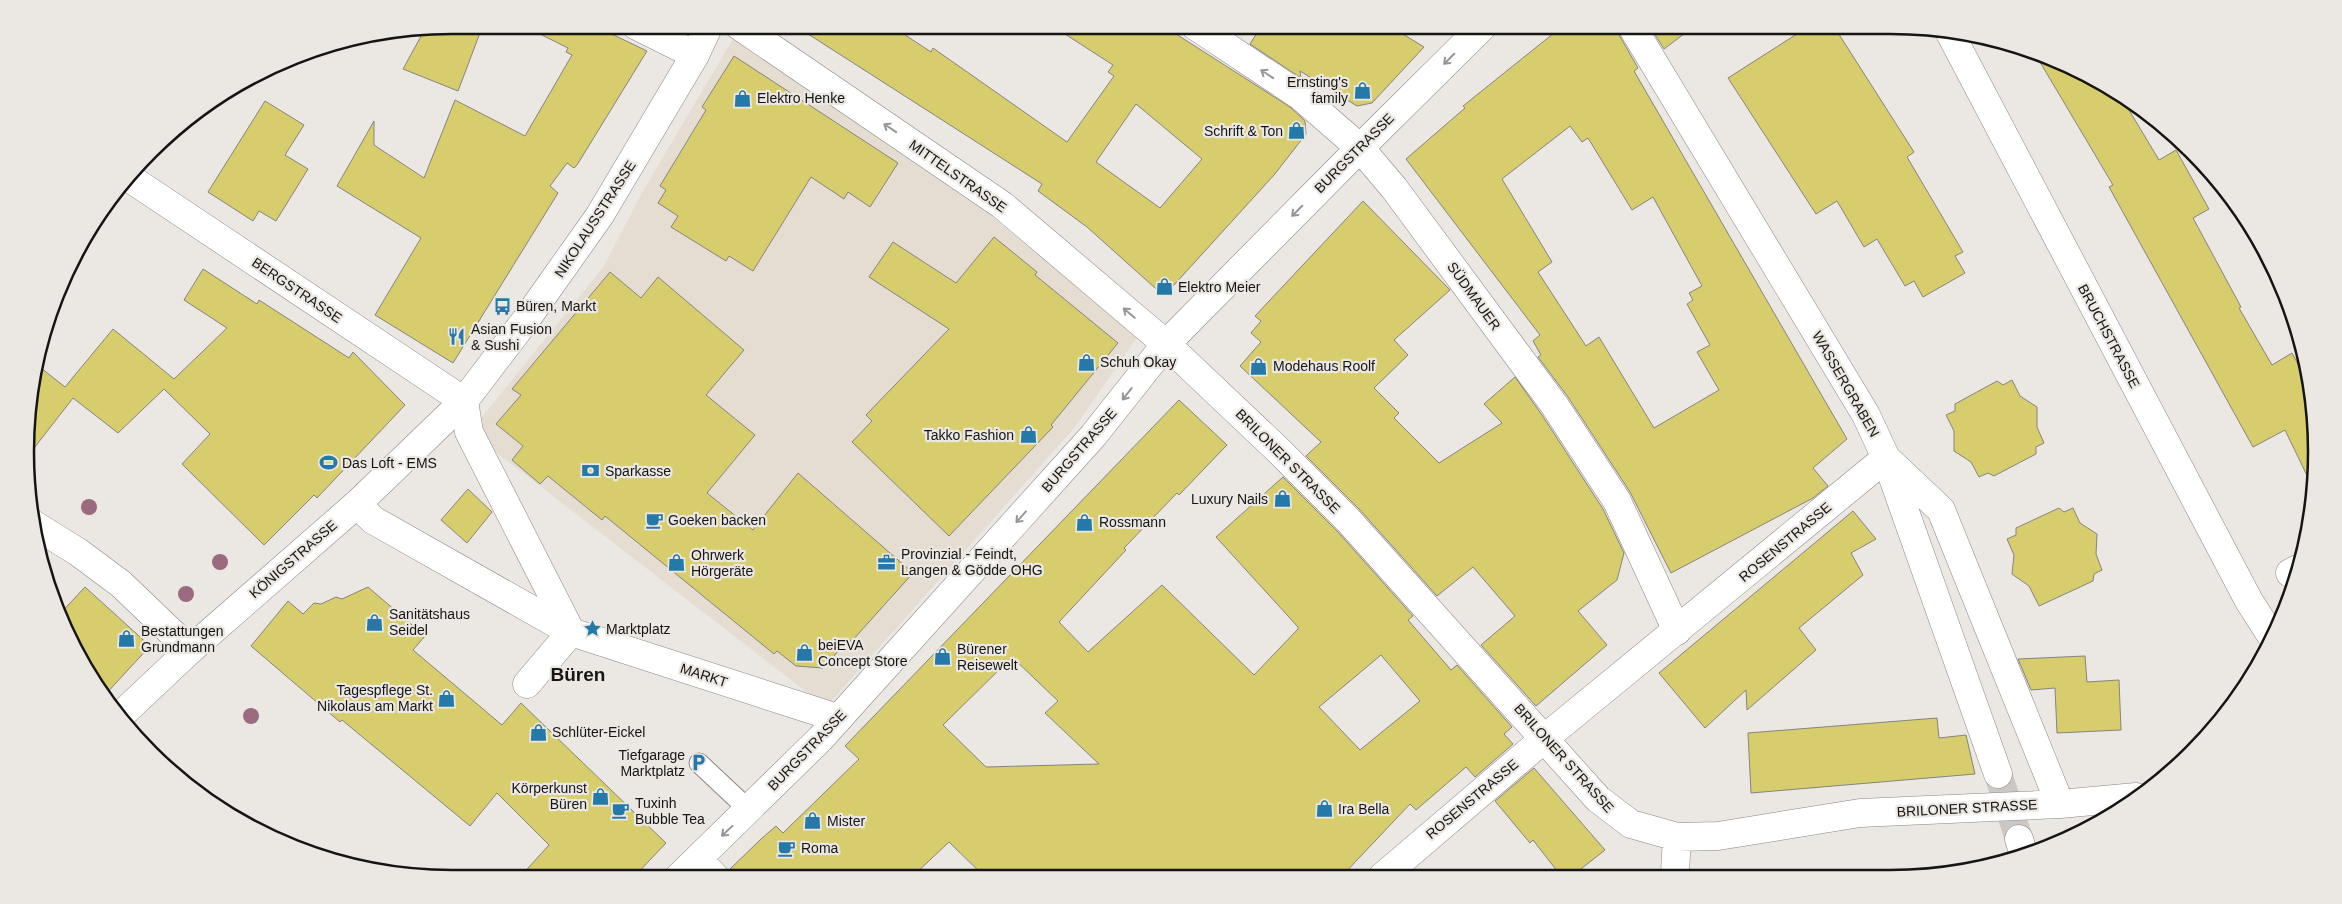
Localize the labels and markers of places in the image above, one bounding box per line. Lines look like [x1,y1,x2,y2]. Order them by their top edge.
place label: Ernsting's family [1287,74,1348,106]
shop icon: Ernsting's family [1352,80,1372,100]
shop icon: Elektro Henke [733,88,753,108]
place label: Elektro Henke [757,90,845,106]
shop icon: Schrift & Ton [1287,121,1307,141]
place label: Schrift & Ton [1204,123,1283,139]
shop icon: Elektro Meier [1154,277,1174,297]
place label: Elektro Meier [1178,279,1261,295]
bus stop icon: Büren, Markt [492,296,512,316]
place label: Büren, Markt [516,298,596,314]
place label: Asian Fusion & Sushi [471,321,552,353]
restaurant icon: Asian Fusion & Sushi [447,327,467,347]
shop icon: Schuh Okay [1076,352,1096,372]
place label: Schuh Okay [1100,354,1176,370]
shop icon: Modehaus Roolf [1249,356,1269,376]
place label: Modehaus Roolf [1273,358,1375,374]
shop icon: Takko Fashion [1018,425,1038,445]
place label: Takko Fashion [924,427,1014,443]
sports icon: Das Loft - EMS [318,453,338,473]
place label: Das Loft - EMS [342,455,437,471]
bank icon: Sparkasse [581,461,601,481]
place label: Sparkasse [605,463,671,479]
shop icon: Luxury Nails [1272,489,1292,509]
place label: Luxury Nails [1191,491,1268,507]
cafe icon: Goeken backen [644,510,664,530]
place label: Goeken backen [668,512,766,528]
shop icon: Rossmann [1075,512,1095,532]
place label: Rossmann [1099,514,1166,530]
place label: Provinzial - Feindt, Langen & Gödde OHG [901,546,1043,578]
place label: Ohrwerk Hörgeräte [691,547,753,579]
office icon: Provinzial - Feindt, Langen & Gödde OHG [877,552,897,572]
shop icon: Ohrwerk Hörgeräte [667,553,687,573]
place label: Sanitätshaus Seidel [389,606,470,638]
shop icon: Sanitätshaus Seidel [365,612,385,632]
place icon: Marktplatz [582,619,602,639]
place label: Marktplatz [606,621,671,637]
place label: Bestattungen Grundmann [141,623,224,655]
shop icon: Bestattungen Grundmann [117,629,137,649]
place label: beiEVA Concept Store [818,637,908,669]
place label: Bürener Reisewelt [957,641,1018,673]
shop icon: beiEVA Concept Store [794,643,814,663]
shop icon: Bürener Reisewelt [933,647,953,667]
place label: Tagespflege St. Nikolaus am Markt [317,682,433,714]
shop icon: Tagespflege St. Nikolaus am Markt [437,688,457,708]
shop icon: Schlüter-Eickel [528,722,548,742]
place label: Schlüter-Eickel [552,724,645,740]
place label: Tiefgarage Marktplatz [619,747,685,779]
parking icon: Tiefgarage Marktplatz [689,753,709,773]
place label: Körperkunst Büren [512,780,587,812]
shop icon: Körperkunst Büren [591,786,611,806]
place label: Tuxinh Bubble Tea [635,795,705,827]
shop icon: Ira Bella [1314,799,1334,819]
cafe icon: Tuxinh Bubble Tea [611,801,631,821]
place label: Ira Bella [1338,801,1390,817]
shop icon: Mister [803,811,823,831]
place label: Mister [827,813,865,829]
cafe icon: Roma [777,838,797,858]
place label: Roma [801,840,839,856]

